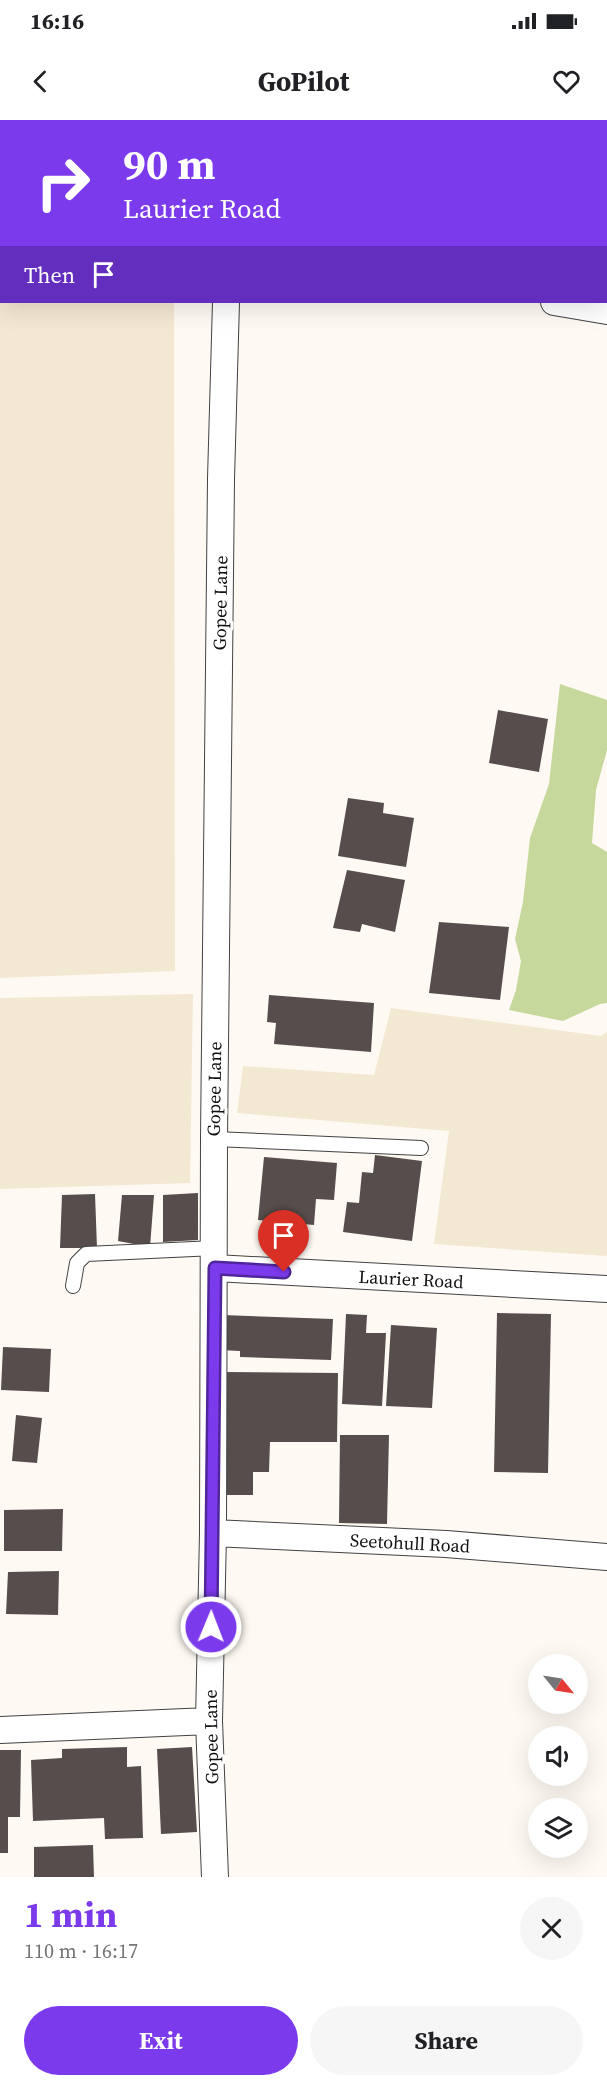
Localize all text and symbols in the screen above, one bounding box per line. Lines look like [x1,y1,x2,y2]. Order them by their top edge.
text: 16:16 [30,6,84,36]
text: GoPilot [258,63,349,100]
icon: back [24,65,57,98]
icon: heart [550,65,583,98]
text: 90 m [123,135,216,193]
icon: right [24,144,102,222]
text: Laurier Road [123,190,281,227]
icon: arrive [87,258,120,291]
text: Then [24,260,75,290]
street label: Gopee Lane [207,555,233,651]
street label: Gopee Lane [201,1041,227,1137]
pin [258,1210,309,1272]
icon: arrive [267,1219,300,1252]
street label: Laurier Road [358,1264,464,1294]
street label: Seetohull Road [349,1527,471,1559]
position arrow [179,1595,243,1659]
north arrow [528,1654,588,1714]
map controls [528,1654,588,1858]
street label: Gopee Lane [198,1689,224,1785]
button: sound [528,1726,588,1786]
button: layers [528,1798,588,1858]
text: 1 min [24,1890,117,1939]
button: close [520,1897,583,1960]
text: 110 m · 16:17 [24,1937,138,1965]
button: Exit [24,2006,298,2075]
button: Share [310,2006,583,2075]

